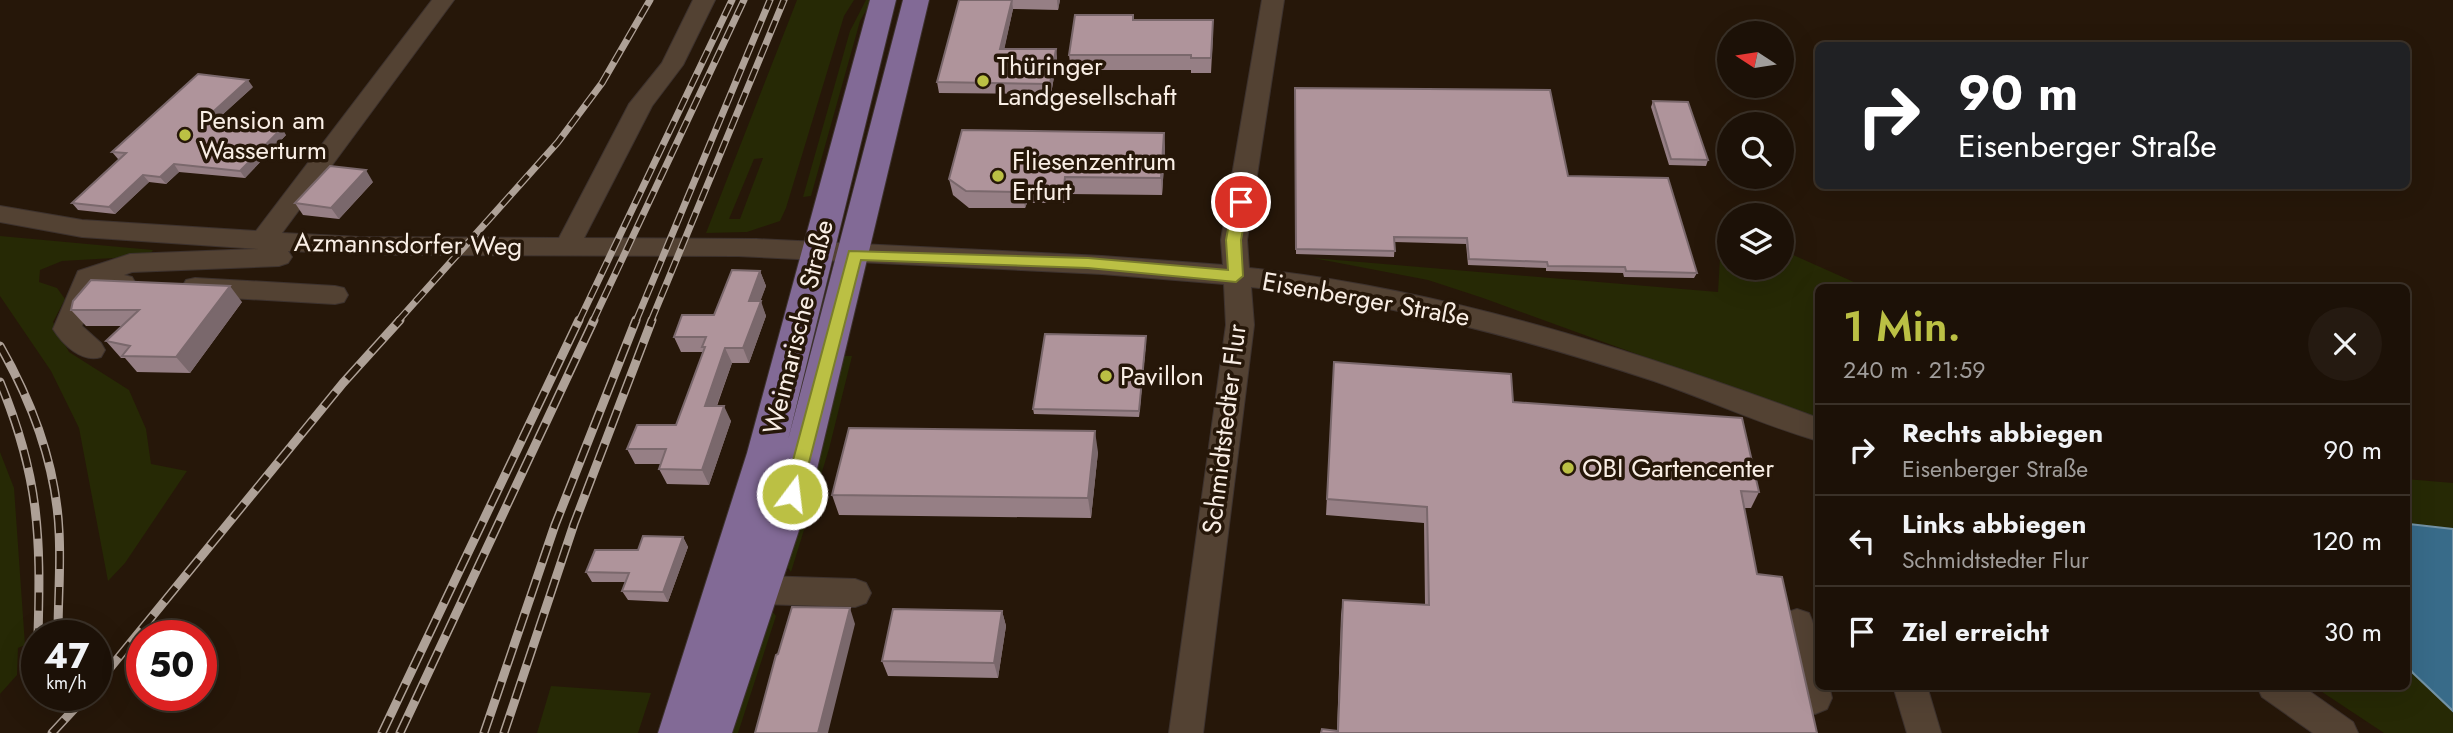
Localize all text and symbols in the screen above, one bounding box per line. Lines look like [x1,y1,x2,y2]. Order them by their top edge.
north arrow [1717,21,1794,98]
map controls [1717,21,1794,280]
place label: Thüringer Landgesellschaft [997,47,1177,115]
text: 90 m [1958,58,2078,128]
icon: right [1843,70,1934,161]
marker: Thüringer Landgesellschaft [975,73,991,89]
place label: Pension am Wasserturm [199,101,327,169]
button: search [1717,112,1794,189]
text: Eisenberger Straße [1958,123,2217,169]
marker: Pension am Wasserturm [177,127,193,143]
place label: Fliesenzentrum Erfurt [1012,142,1176,210]
marker: Fliesenzentrum Erfurt [990,168,1006,184]
pin [1211,172,1271,232]
icon: arrive [1222,183,1260,221]
button: layers [1717,203,1794,280]
street label: Weimarische Straße [753,216,843,438]
street label: Azmannsdorfer Weg [294,223,522,265]
street label: Eisenberger Straße [1259,262,1473,336]
text: 1 Min. [1843,296,1961,357]
button: close [2308,307,2382,381]
street label: Schmidtstedter Flur [1192,322,1256,536]
text: 240 m · 21:59 [1843,353,1985,387]
place label: Pavillon [1120,357,1204,395]
marker: Pavillon [1098,368,1114,384]
text: Rechts abbiegen [1902,414,2103,452]
icon: right [1843,431,1881,469]
text: 90 m [2323,431,2382,469]
place label: OBI Gartencenter [1582,449,1774,487]
text: Eisenberger Straße [1902,452,2088,486]
position arrow [755,457,829,531]
marker: OBI Gartencenter [1560,460,1576,476]
text: Links abbiegen [1902,505,2086,543]
icon: left [1843,522,1881,560]
text: 120 m [2312,522,2382,560]
text: Schmidtstedter Flur [1902,543,2089,577]
icon: arrive [1843,613,1881,651]
text: Ziel erreicht [1902,613,2049,651]
text: 30 m [2324,613,2382,651]
speed limit sign: 50 [126,620,217,711]
text: 47 [44,631,89,681]
text: km/h [46,670,87,696]

